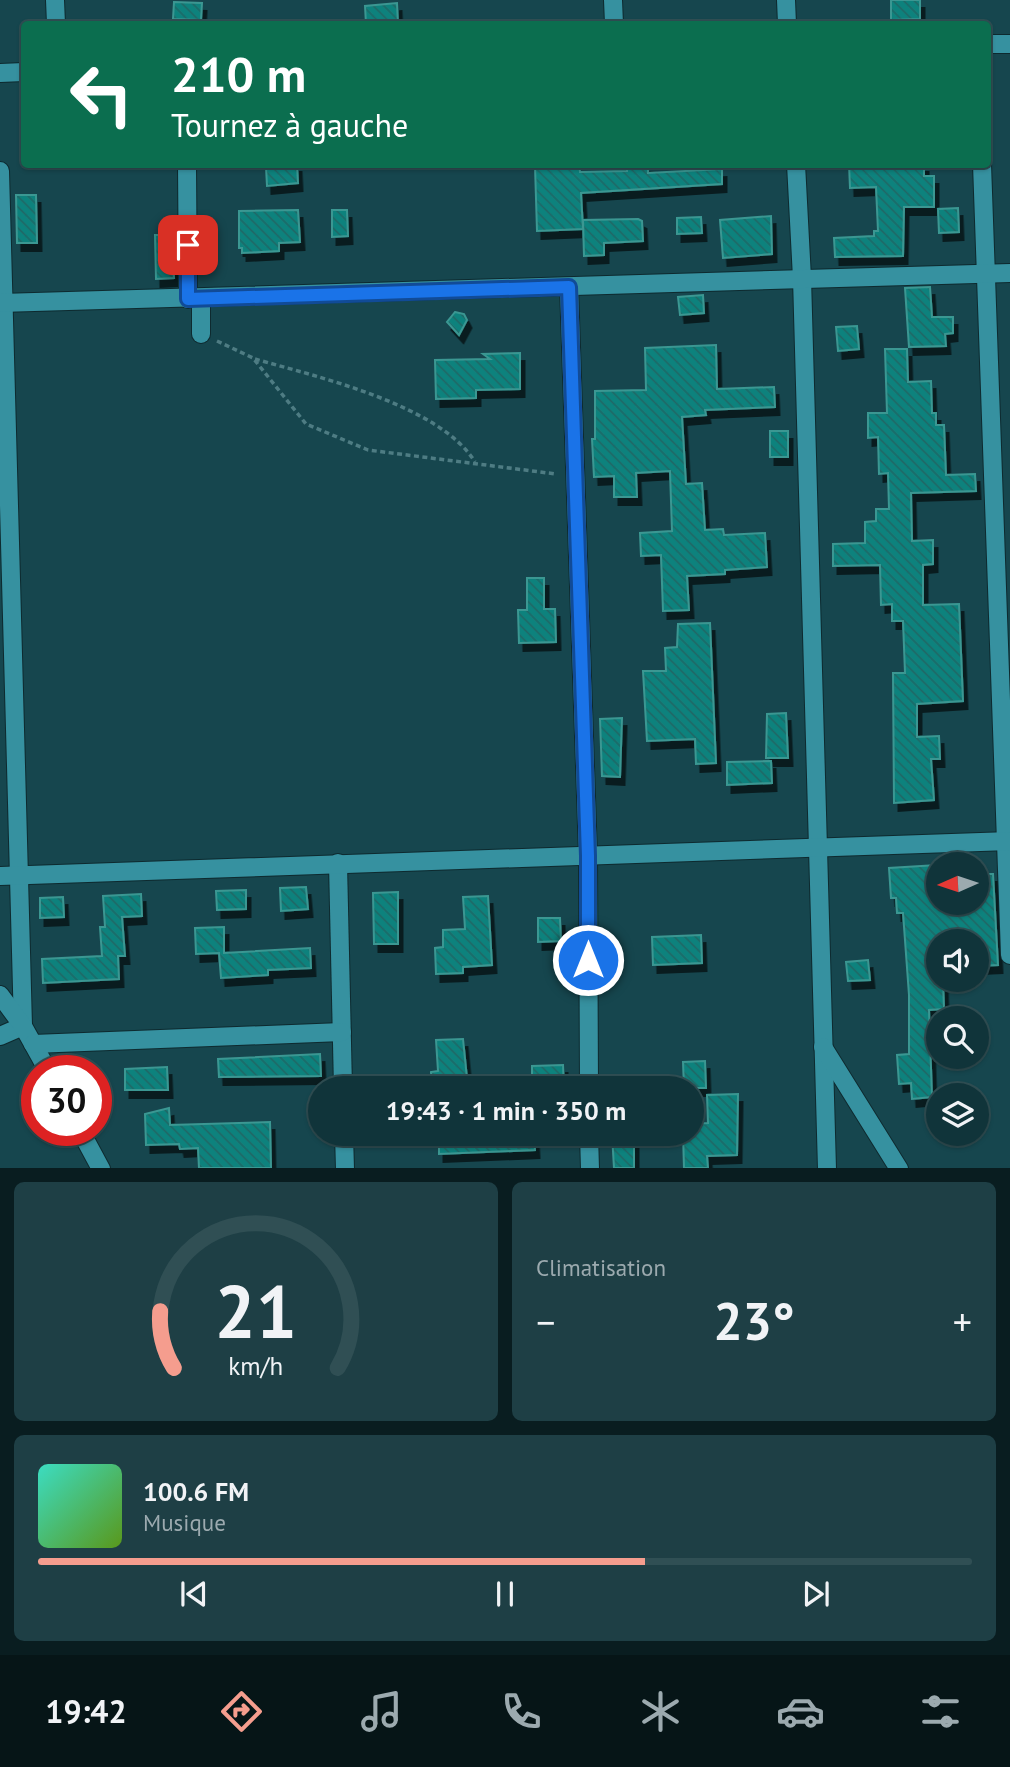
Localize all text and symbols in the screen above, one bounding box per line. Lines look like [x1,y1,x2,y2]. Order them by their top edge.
text: 210 m [171,42,306,106]
icon: left [56,49,147,140]
text: Tournez à gauche [171,104,408,146]
pin [158,215,218,275]
icon: arrive [169,226,207,264]
north arrow [926,852,989,915]
map controls [926,852,989,1146]
position arrow [551,923,625,997]
button: sound [926,929,989,992]
button: search [926,1006,989,1069]
speed limit sign: 30 [21,1055,112,1146]
button: layers [926,1083,989,1146]
text: 19:43 · 1 min · 350 m [386,1094,626,1127]
text: Climatisation [536,1253,666,1282]
text: 21 [215,1264,297,1358]
text: 23° [713,1287,795,1354]
text: − [536,1297,555,1346]
text: + [953,1297,972,1346]
text: km/h [229,1349,283,1381]
text: 100.6 FM [143,1475,249,1508]
text: Musique [143,1508,226,1537]
icon: previous [175,1575,213,1613]
icon: pause [486,1575,524,1613]
icon: next [797,1575,835,1613]
icon: directions [217,1687,266,1736]
icon: music [357,1687,406,1736]
icon: phone [497,1687,546,1736]
icon: climate [636,1687,685,1736]
icon: car [776,1687,825,1736]
icon: filters [916,1687,965,1736]
text: 19:42 [45,1690,127,1732]

